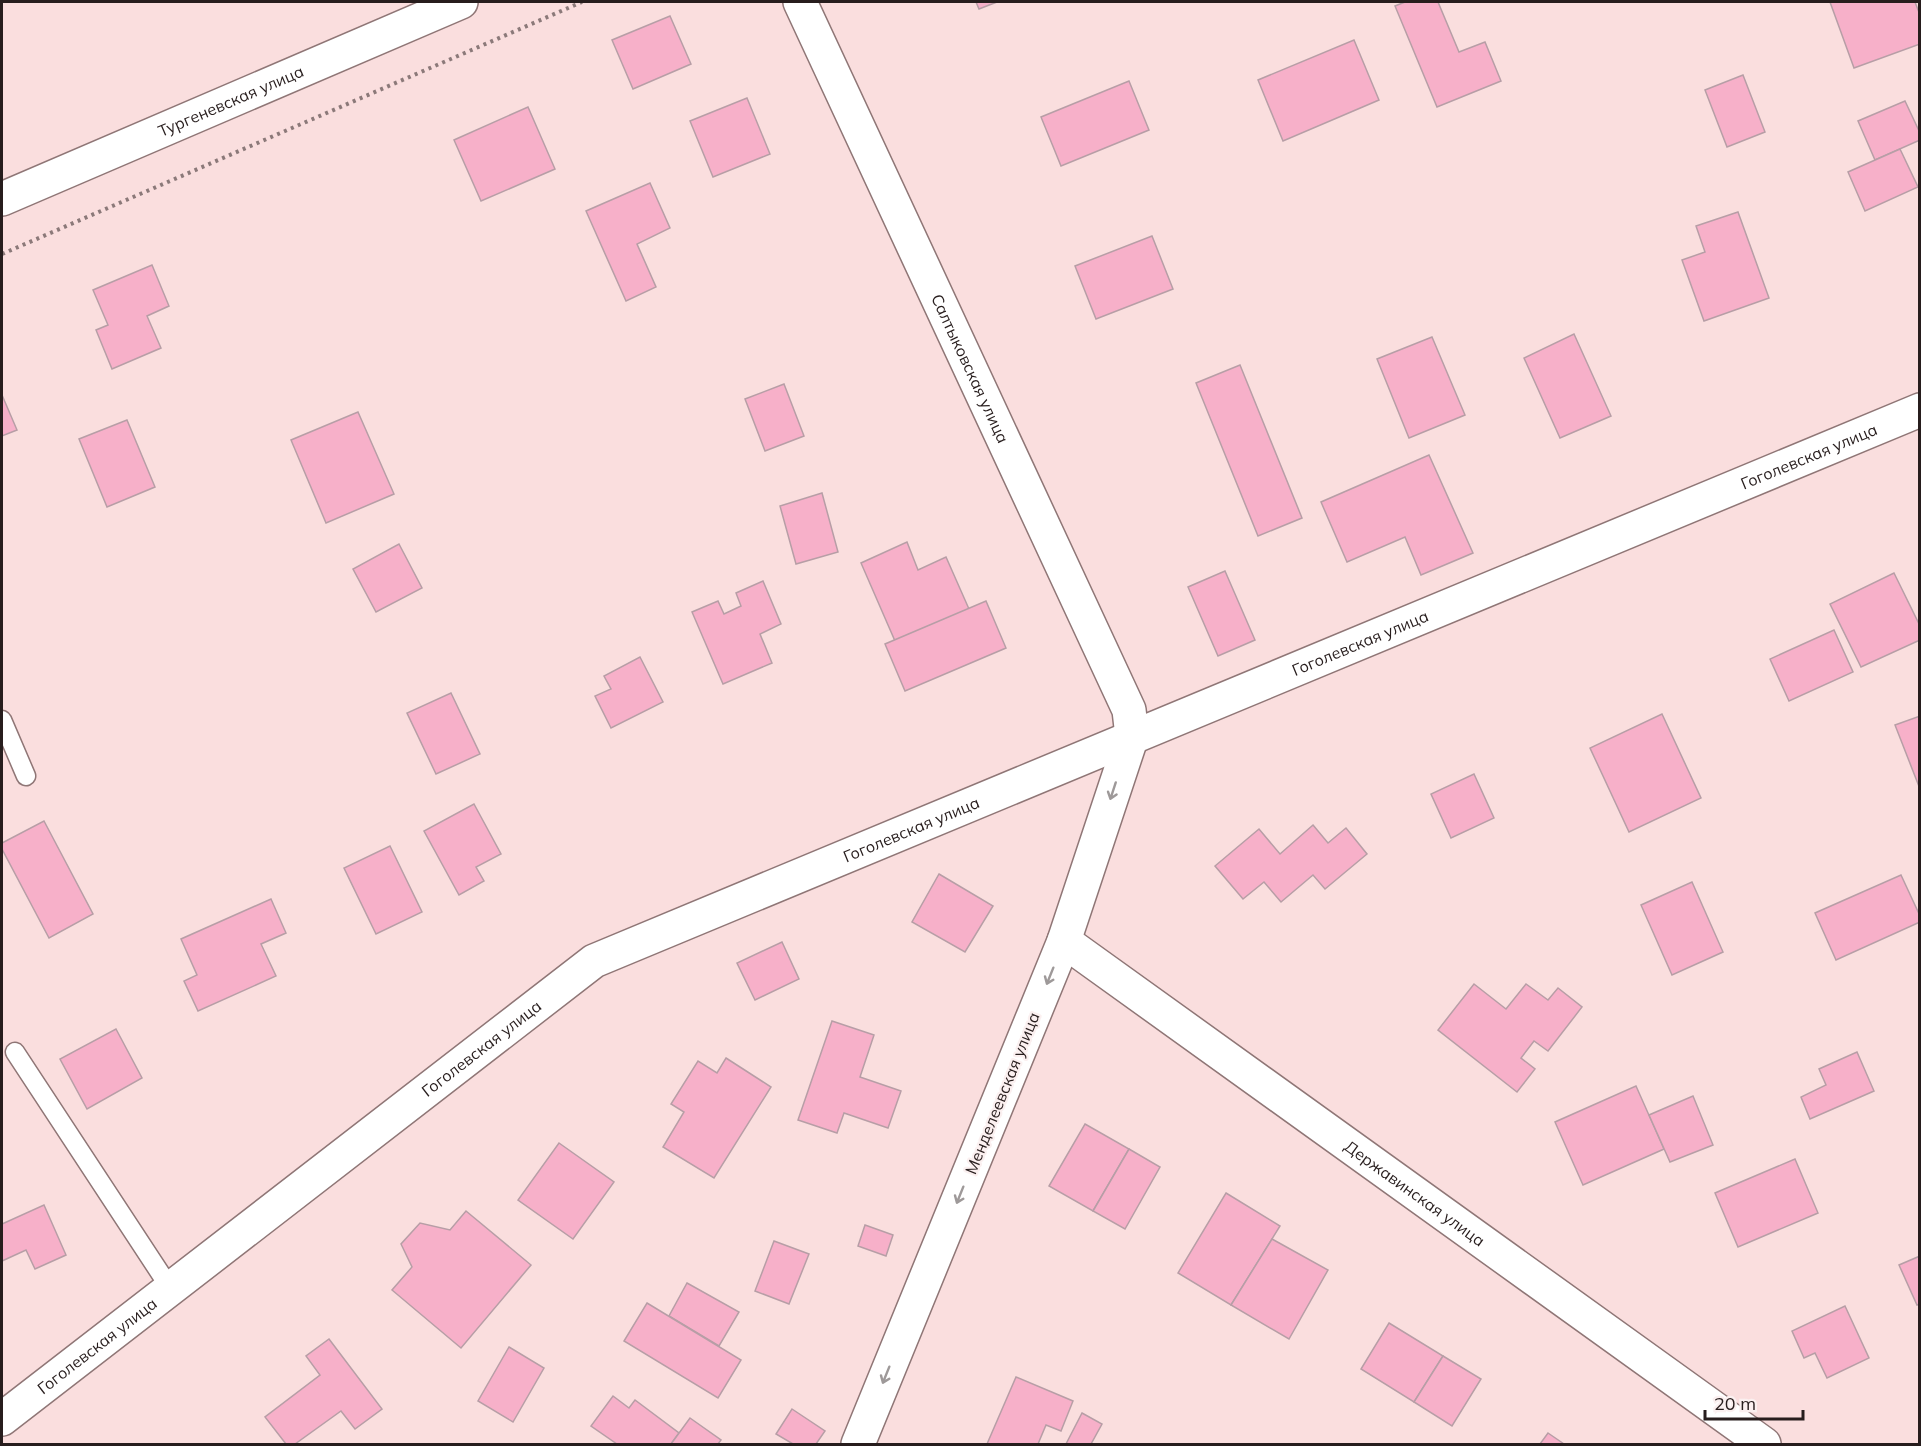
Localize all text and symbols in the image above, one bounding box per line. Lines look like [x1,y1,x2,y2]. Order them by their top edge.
street label: Тургеневская улица [155,61,307,141]
street label: Салтыковская улица [927,291,1013,446]
street label: Гоголевская улица [1738,419,1880,493]
street label: Гоголевская улица [1289,605,1431,680]
one-way arrow [1107,782,1118,800]
street label: Гоголевская улица [840,792,982,866]
one-way arrow [1044,966,1055,984]
street label: Гоголевская улица [417,996,545,1101]
street label: Менделеевская улица [960,1009,1044,1177]
street label: Державинская улица [1341,1136,1489,1250]
one-way arrow [954,1185,965,1204]
street label: Гоголевская улица [33,1293,161,1398]
one-way arrow [880,1366,891,1384]
scale bar [1705,1383,1802,1421]
text: 20 m [1714,1392,1756,1415]

